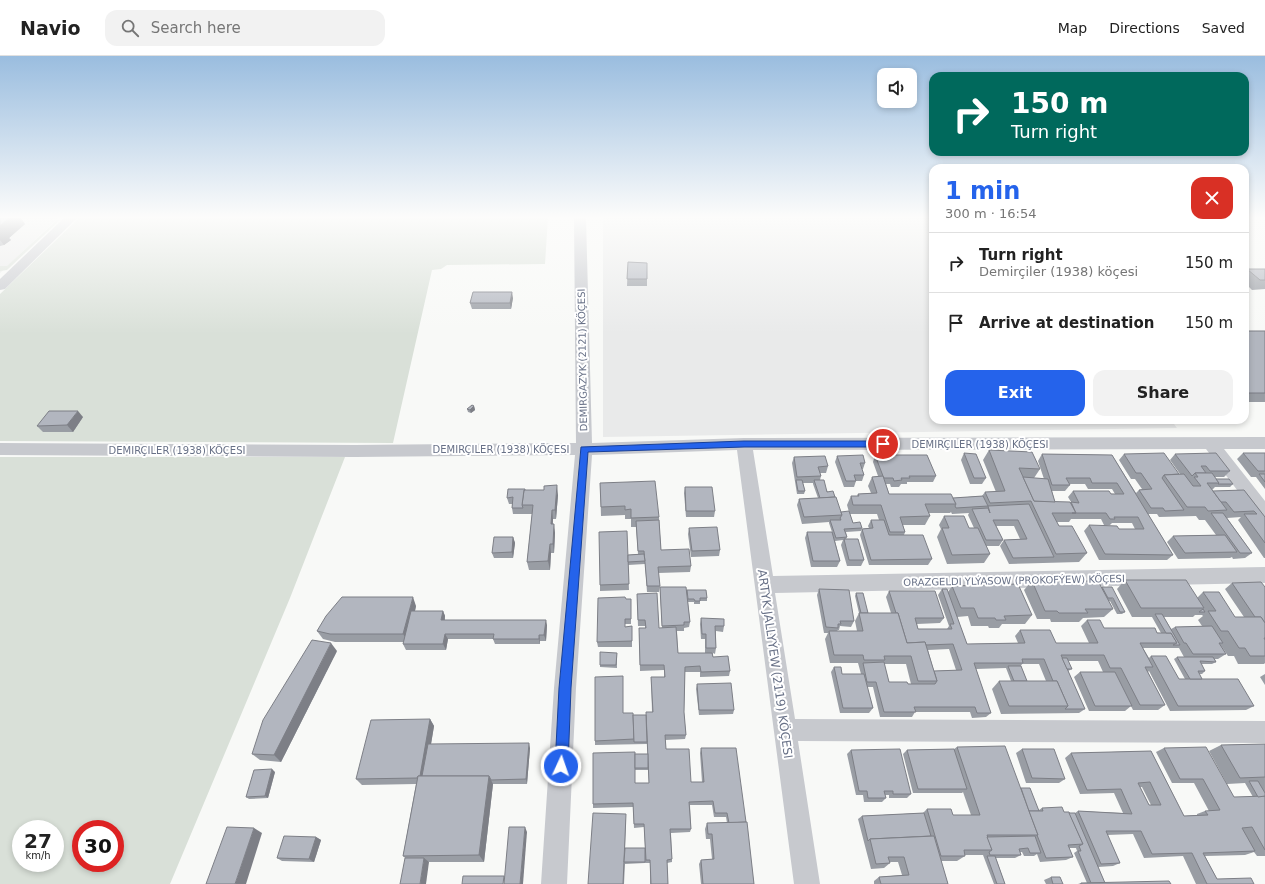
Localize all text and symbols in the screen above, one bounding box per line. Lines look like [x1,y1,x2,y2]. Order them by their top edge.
search box [105,10,385,46]
text: Navio [20,17,81,39]
icon: search [119,17,141,39]
text: Search here [151,19,241,37]
text: Map [1058,20,1087,36]
text: Directions [1109,20,1180,36]
text: Saved [1202,20,1245,36]
map controls [877,68,917,108]
button: sound [877,68,917,108]
text: 150 m [1011,87,1108,120]
icon: right [945,88,997,140]
text: Turn right [1011,121,1097,142]
text: 1 min [945,177,1020,205]
button: close [1191,177,1233,219]
text: 300 m · 16:54 [945,206,1036,221]
text: Turn right [979,246,1063,264]
icon: right [945,252,967,274]
text: 150 m [1185,254,1233,272]
text: Demirçiler (1938) köçesi [979,264,1138,279]
street label: DEMIRGAZYK (2121) KÖÇESI [575,289,589,431]
icon: arrive [945,312,967,334]
text: Arrive at destination [979,314,1154,332]
text: 150 m [1185,314,1233,332]
button: Exit [945,370,1085,416]
button: Share [1093,370,1233,416]
pin [866,427,900,461]
icon: arrive [872,433,894,455]
street label: DEMIRÇILER (1938) KÖÇESI [912,438,1048,450]
street label: DEMIRÇILER (1938) KÖÇESI [433,443,569,455]
street label: DEMIRÇILER (1938) KÖÇESI [109,444,245,456]
street label: ARTYK JALLYÝEW (2119) KÖÇESI [755,568,797,759]
street label: ORAZGELDI YLÝASOW (PROKOFÝEW) KÖÇESI [903,572,1125,588]
position arrow [540,745,582,787]
speed limit sign: 30 [72,820,124,872]
text: 27 [24,829,52,853]
text: km/h [25,850,51,861]

